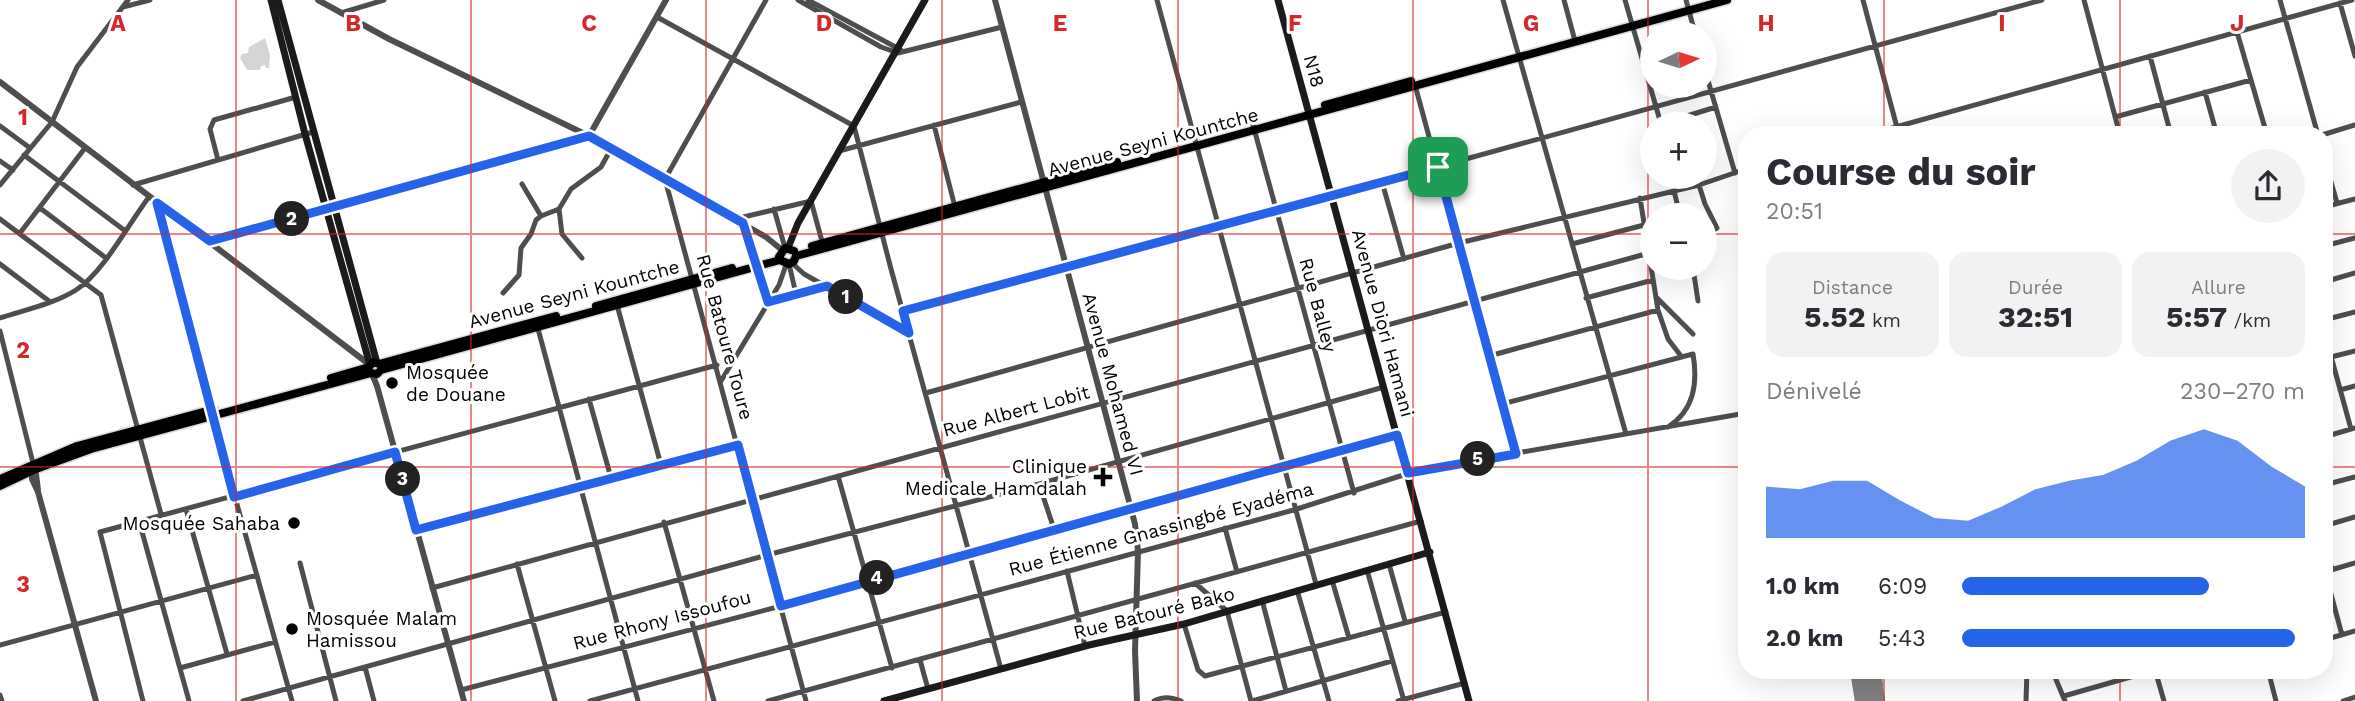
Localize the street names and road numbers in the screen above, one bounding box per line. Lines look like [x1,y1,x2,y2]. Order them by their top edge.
street label: N18 [1299,52,1329,90]
street label: Avenue Seyni Kountche [1045,103,1261,181]
street label: Avenue Diori Hamani [1347,227,1419,419]
street label: Rue Batoure Toure [692,252,758,422]
street label: Avenue Seyni Kountche [466,255,682,333]
street label: Rue Balley [1294,255,1342,355]
street label: Avenue Mohamed VI [1078,290,1148,478]
street label: Rue Albert Lobit [940,380,1092,442]
street label: Rue Étienne Gnassingbé Eyadéma [1006,477,1316,581]
street label: Rue Batouré Bako [1071,582,1237,644]
street label: Rue Rhony Issoufou [570,585,754,655]

